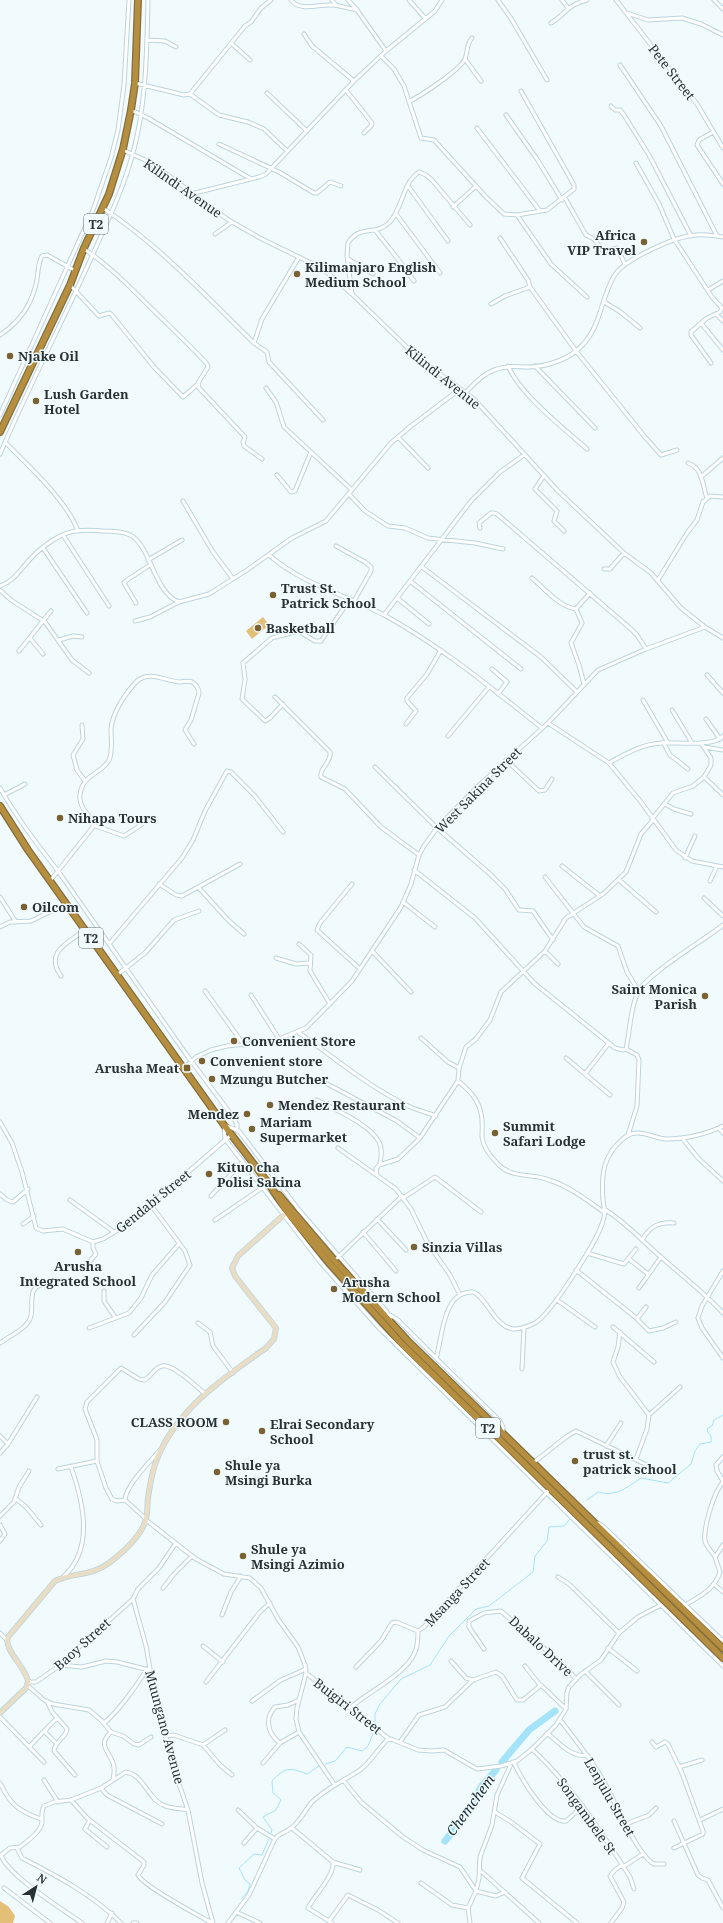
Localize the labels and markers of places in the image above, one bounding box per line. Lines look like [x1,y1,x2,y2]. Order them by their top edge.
place label: Africa VIP Travel [567,226,636,259]
marker: Africa VIP Travel [639,237,649,247]
place label: Kilimanjaro English Medium School [305,258,437,291]
marker: Kilimanjaro English Medium School [292,269,302,279]
place label: Njake Oil [18,347,79,365]
marker: Njake Oil [5,351,15,361]
place label: Lush Garden Hotel [44,385,129,418]
marker: Lush Garden Hotel [31,396,41,406]
place label: Trust St. Patrick School [281,579,376,612]
marker: Trust St. Patrick School [268,590,278,600]
place label: Basketball [266,619,335,637]
marker: Basketball [253,623,263,633]
place label: Nihapa Tours [68,809,157,827]
marker: Nihapa Tours [55,813,65,823]
place label: Oilcom [32,898,79,916]
marker: Oilcom [19,902,29,912]
place label: Saint Monica Parish [612,980,697,1013]
marker: Saint Monica Parish [700,991,710,1001]
place label: Convenient Store [242,1032,356,1050]
marker: Convenient Store [229,1036,239,1046]
place label: Convenient store [210,1052,322,1070]
marker: Convenient store [197,1056,207,1066]
place label: Arusha Meat [95,1059,179,1077]
marker: Arusha Meat [182,1063,192,1073]
place label: Mzungu Butcher [220,1070,329,1088]
marker: Mzungu Butcher [207,1074,217,1084]
place label: Mendez Restaurant [278,1096,406,1114]
marker: Mendez Restaurant [265,1100,275,1110]
place label: Mendez [188,1105,239,1123]
marker: Mendez [242,1109,252,1119]
place label: Mariam Supermarket [260,1113,347,1146]
place label: Summit Safari Lodge [503,1117,586,1150]
marker: Mariam Supermarket [247,1124,257,1134]
marker: Summit Safari Lodge [490,1128,500,1138]
place label: Kituo cha Polisi Sakina [217,1158,301,1191]
marker: Kituo cha Polisi Sakina [204,1169,214,1179]
place label: Sinzia Villas [422,1238,502,1256]
marker: Sinzia Villas [409,1242,419,1252]
marker: Arusha Integrated School [73,1247,83,1257]
place label: Arusha Integrated School [20,1257,137,1290]
place label: Arusha Modern School [342,1273,441,1306]
marker: Arusha Modern School [329,1284,339,1294]
place label: CLASS ROOM [131,1413,219,1431]
place label: Elrai Secondary School [270,1415,375,1448]
marker: CLASS ROOM [221,1417,231,1427]
marker: Elrai Secondary School [257,1426,267,1436]
place label: trust st. patrick school [583,1445,677,1478]
place label: Shule ya Msingi Burka [225,1456,313,1489]
marker: trust st. patrick school [570,1456,580,1466]
marker: Shule ya Msingi Burka [212,1467,222,1477]
place label: Shule ya Msingi Azimio [251,1540,345,1573]
marker: Shule ya Msingi Azimio [238,1551,248,1561]

